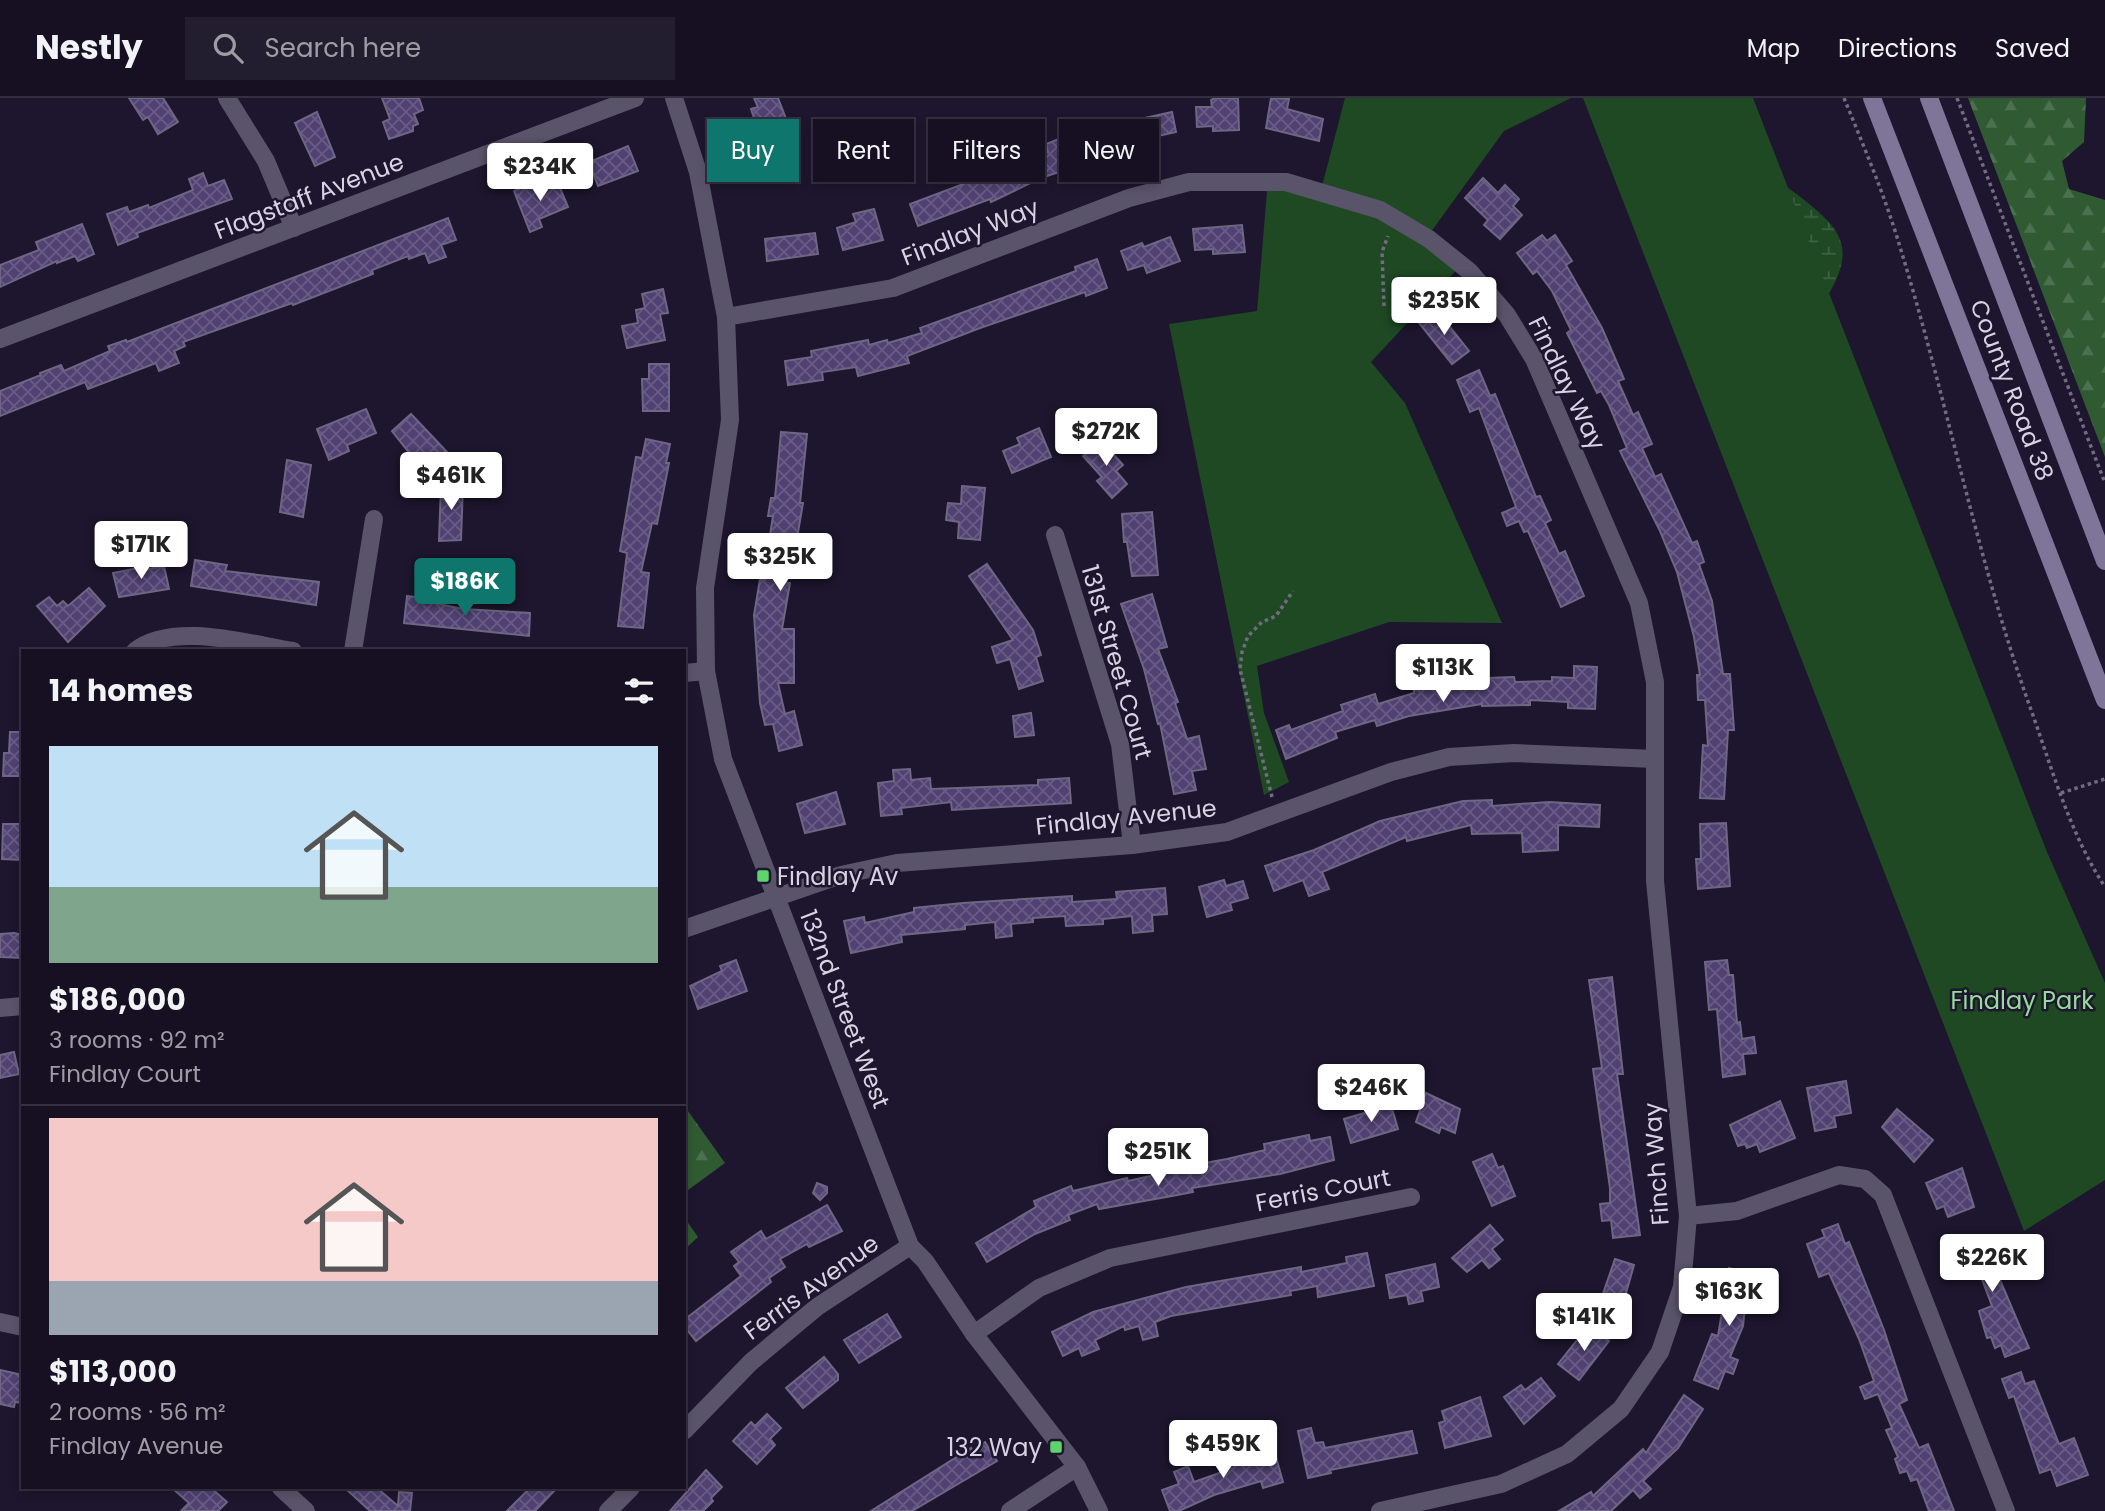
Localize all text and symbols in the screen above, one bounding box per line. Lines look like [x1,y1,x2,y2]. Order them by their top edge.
search box [185,17,675,80]
text: Nestly [35,24,143,71]
icon: search [209,29,247,67]
text: Search here [265,30,421,66]
text: Map [1747,32,1800,65]
text: Directions [1838,32,1957,65]
text: Saved [1995,32,2070,65]
chip: Buy [707,119,799,182]
chip: Rent [813,119,914,182]
chip: Filters [928,119,1045,182]
chip: New [1059,119,1159,182]
pin: $234K [491,144,589,203]
street label: Flagstaff Avenue [210,145,408,247]
text: $234K [503,150,577,182]
street label: Findlay Way [896,190,1044,273]
pin: $235K [1395,278,1493,337]
text: $235K [1407,284,1481,316]
street label: County Road 38 [1962,295,2062,485]
street label: Findlay Way [1520,311,1614,456]
pin: $272K [1057,408,1155,468]
text: $272K [1071,415,1141,447]
pin: $461K [402,452,500,512]
text: $461K [416,459,486,491]
pin: $171K [92,522,190,581]
text: $171K [111,528,171,560]
pin: $325K [731,533,829,593]
text: $325K [743,540,817,572]
pin: $186K [416,559,514,618]
street label: 131st Street Court [1073,561,1161,763]
text: $186K [430,565,500,597]
pin: $113K [1394,644,1492,704]
text: $113K [1412,651,1474,683]
text: 14 homes [49,669,193,712]
icon: filters [620,672,658,710]
street label: Findlay Avenue [1034,791,1218,843]
icon: home [291,792,417,918]
place label: Findlay Av [777,860,899,893]
marker: Findlay Av [755,868,771,884]
street label: 132nd Street West [792,905,898,1113]
text: $186,000 [49,978,186,1021]
park label: Findlay Park [1950,984,2094,1017]
text: 3 rooms · 92 m² [49,1024,225,1056]
text: Findlay Court [49,1058,201,1090]
pin: $246K [1322,1065,1420,1124]
text: $246K [1334,1071,1408,1103]
street label: Finch Way [1635,1101,1677,1226]
pin: $251K [1109,1128,1207,1188]
text: $251K [1124,1135,1192,1167]
street label: Ferris Court [1253,1161,1393,1219]
icon: home [291,1164,417,1290]
street label: Ferris Avenue [737,1227,885,1347]
pin: $226K [1943,1234,2041,1294]
text: $226K [1956,1241,2028,1273]
pin: $163K [1680,1268,1778,1328]
text: $163K [1695,1275,1763,1307]
pin: $141K [1535,1294,1633,1353]
text: $141K [1552,1300,1616,1332]
text: $113,000 [49,1350,177,1393]
text: 2 rooms · 56 m² [49,1396,226,1428]
pin: $459K [1174,1420,1272,1480]
text: $459K [1185,1427,1261,1459]
text: Findlay Avenue [49,1430,223,1462]
place label: 132 Way [947,1431,1042,1464]
marker: 132 Way [1048,1439,1064,1455]

